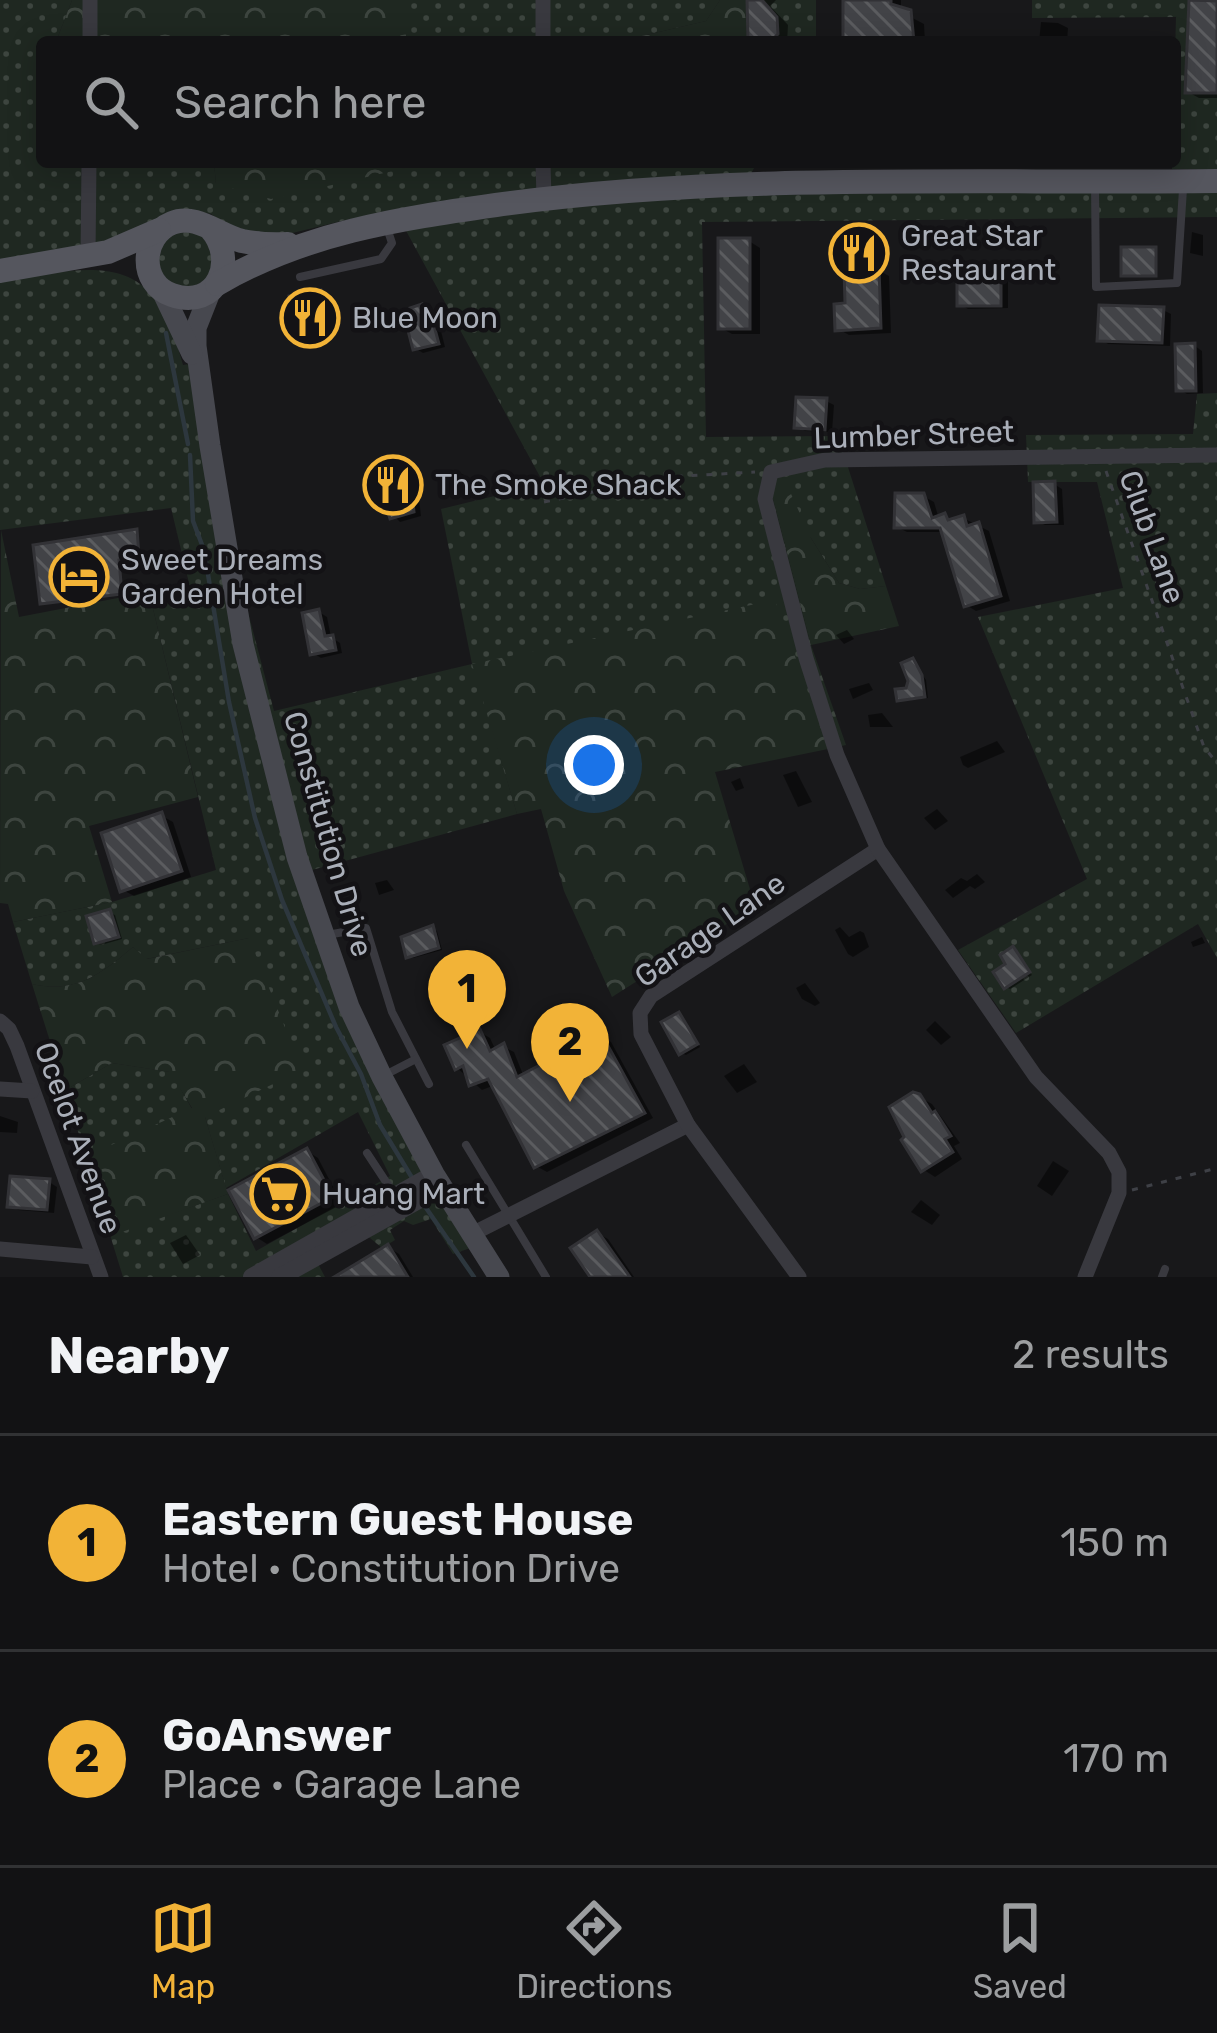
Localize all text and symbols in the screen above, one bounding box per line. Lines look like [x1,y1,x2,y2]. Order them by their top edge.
search box [36,36,1181,168]
icon: search [78,69,144,135]
text: Search here [174,76,426,129]
place label: Great Star Restaurant [901,218,1057,288]
restaurant icon: Great Star Restaurant [828,222,890,284]
restaurant icon: Blue Moon [279,287,341,349]
place label: Blue Moon [352,300,498,336]
street label: Lumber Street [813,414,1015,456]
restaurant icon: The Smoke Shack [362,454,424,516]
street label: Club Lane [1111,466,1193,608]
place label: The Smoke Shack [435,467,682,503]
place label: Sweet Dreams Garden Hotel [121,542,323,612]
hotel icon: Sweet Dreams Garden Hotel [48,546,110,608]
street label: Constitution Drive [276,707,380,961]
your location [564,735,624,795]
street label: Garage Lane [628,865,792,995]
pin: 1 [428,950,506,1049]
pin: 2 [531,1003,609,1102]
street label: Ocelot Avenue [27,1037,129,1239]
supermarket icon: Huang Mart [249,1163,311,1225]
place label: Huang Mart [322,1176,485,1212]
text: Nearby [48,1325,230,1386]
text: 2 results [1012,1332,1169,1378]
text: Eastern Guest House [162,1493,634,1546]
text: 1 [77,1520,97,1566]
text: 150 m [1060,1520,1169,1566]
text: Hotel · Constitution Drive [162,1546,620,1592]
text: GoAnswer [162,1709,391,1762]
text: 2 [74,1736,100,1782]
text: 170 m [1063,1736,1169,1782]
text: Place · Garage Lane [162,1762,521,1808]
tab: Map [150,1895,216,2006]
tab: Directions [516,1895,673,2006]
tab: Saved [973,1895,1067,2006]

